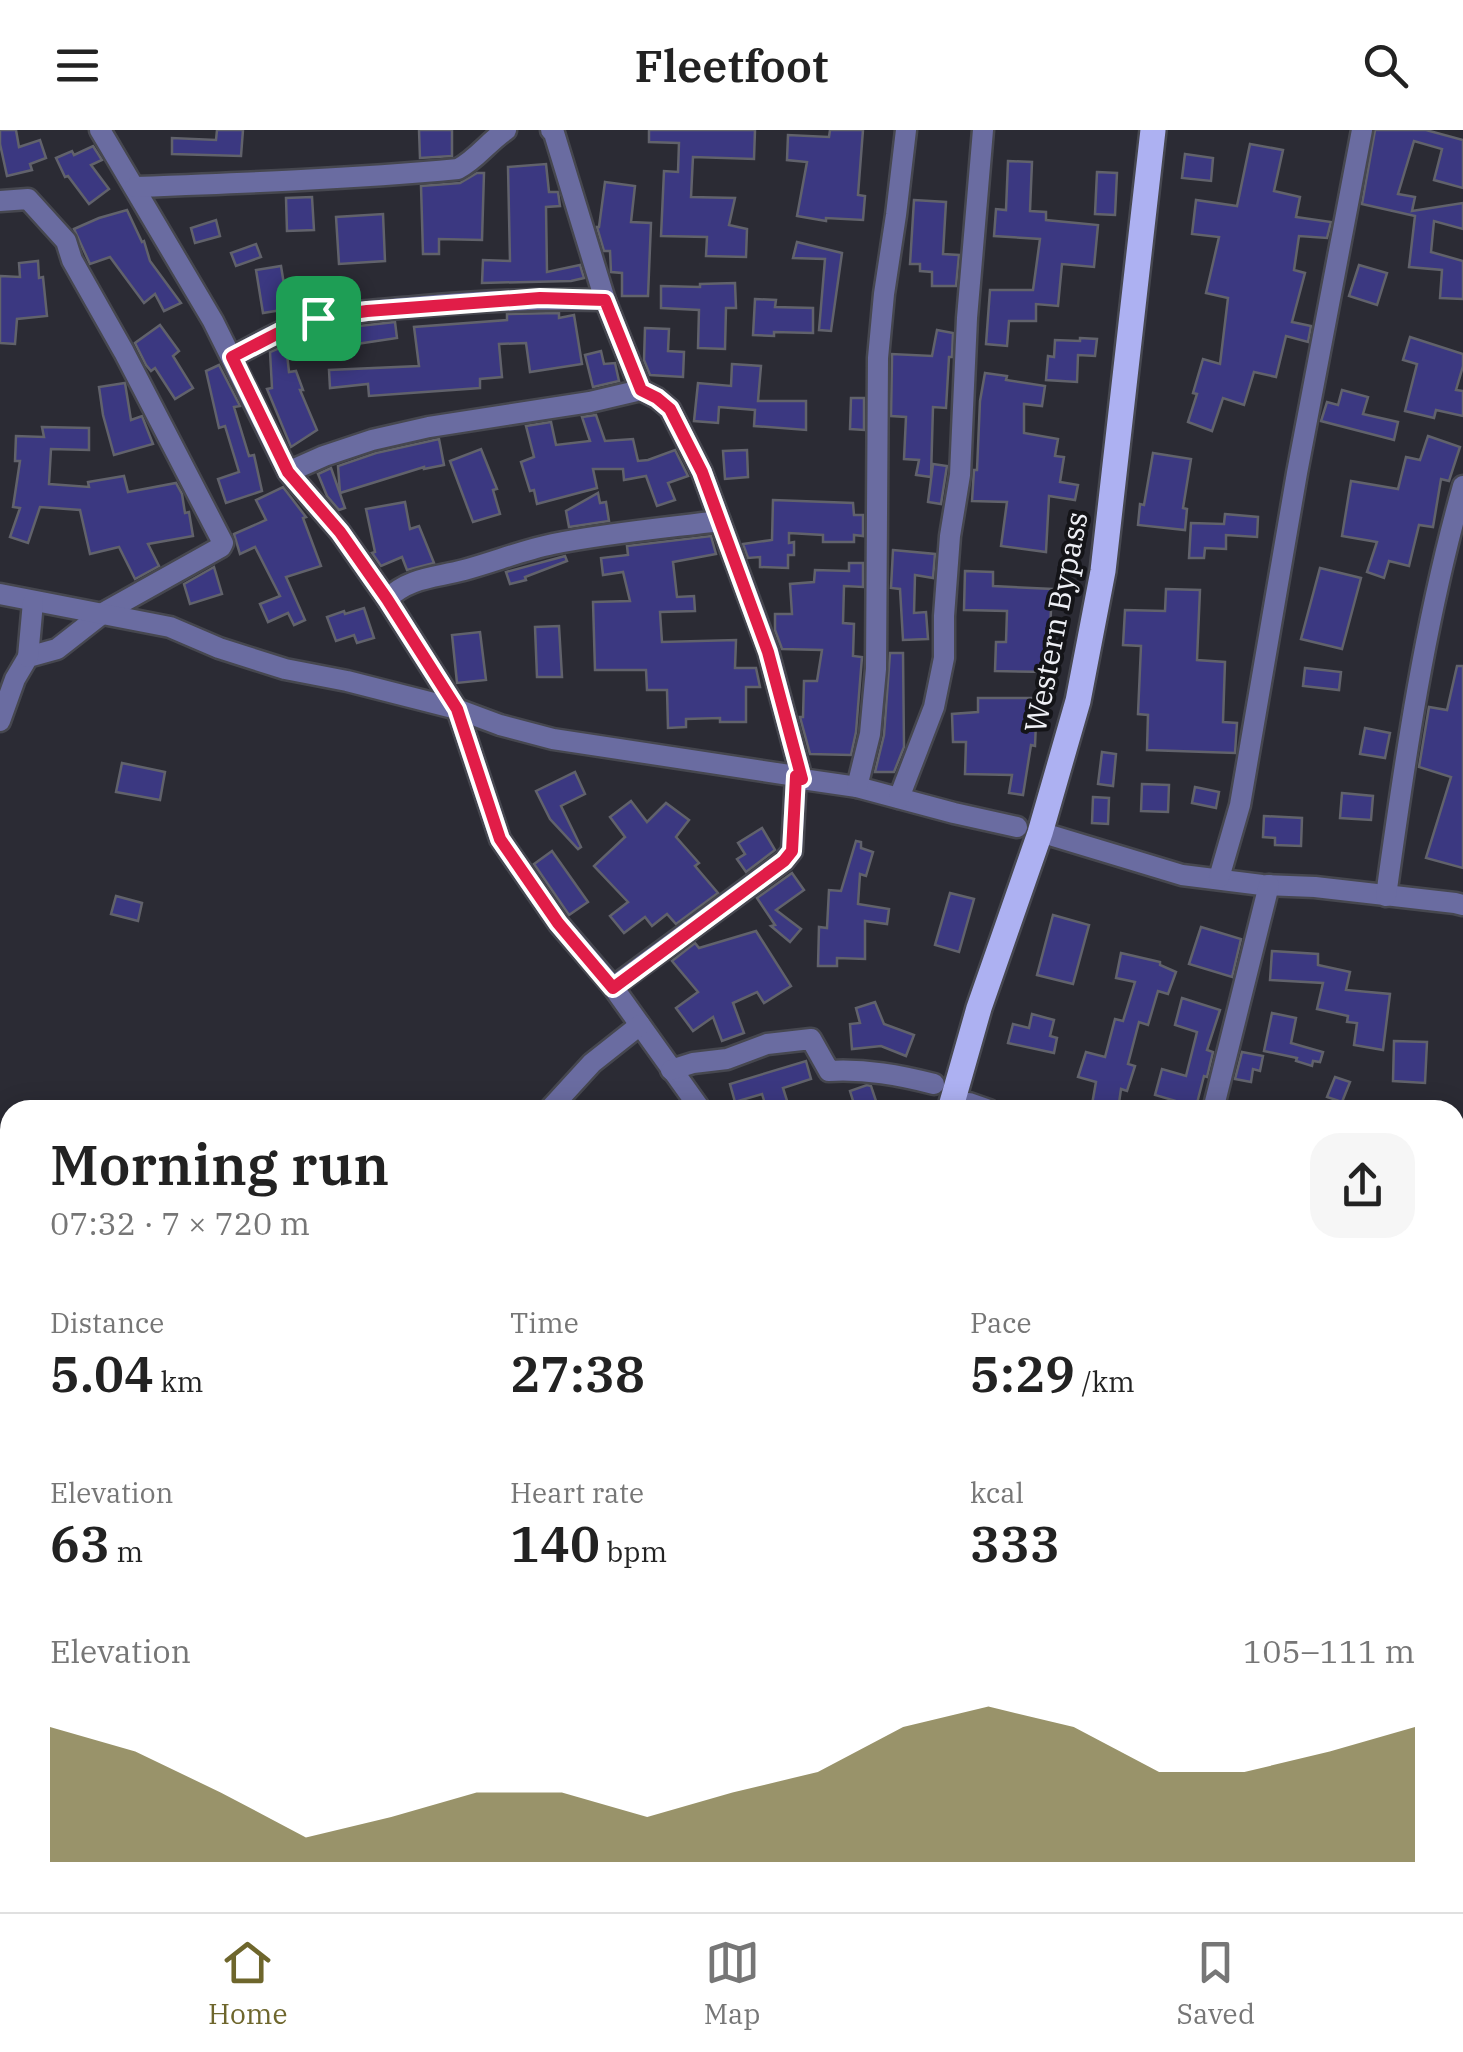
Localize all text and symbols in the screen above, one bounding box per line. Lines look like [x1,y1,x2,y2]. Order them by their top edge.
text: Fleetfoot [635,36,829,94]
icon: menu [50,38,105,93]
icon: search [1358,38,1413,93]
pin [276,276,361,361]
icon: arrive [291,291,346,346]
street label: Western Bypass [1014,508,1096,736]
text: Morning run [50,1129,389,1200]
button: share [1310,1133,1415,1238]
text: 07:32 · 7 × 720 m [50,1202,310,1244]
text: Distance [50,1304,164,1341]
text: Time [510,1304,579,1341]
text: Pace [970,1304,1032,1341]
text: 5.04 [50,1341,154,1406]
text: 27:38 [510,1341,645,1406]
text: 5:29 [970,1341,1075,1406]
text: km [154,1363,203,1400]
text: /km [1075,1363,1135,1400]
text: Elevation [50,1474,173,1511]
text: Heart rate [510,1474,644,1511]
text: kcal [970,1474,1024,1511]
text: 63 [50,1511,110,1576]
text: 140 [510,1511,600,1576]
text: 333 [970,1511,1060,1576]
text: m [110,1533,143,1570]
text: bpm [600,1533,667,1570]
text: Elevation [50,1630,191,1672]
text: 105–111 m [1243,1630,1415,1672]
tab: Home [208,1935,288,2032]
tab: Map [704,1935,761,2032]
tab: Saved [1177,1935,1255,2032]

